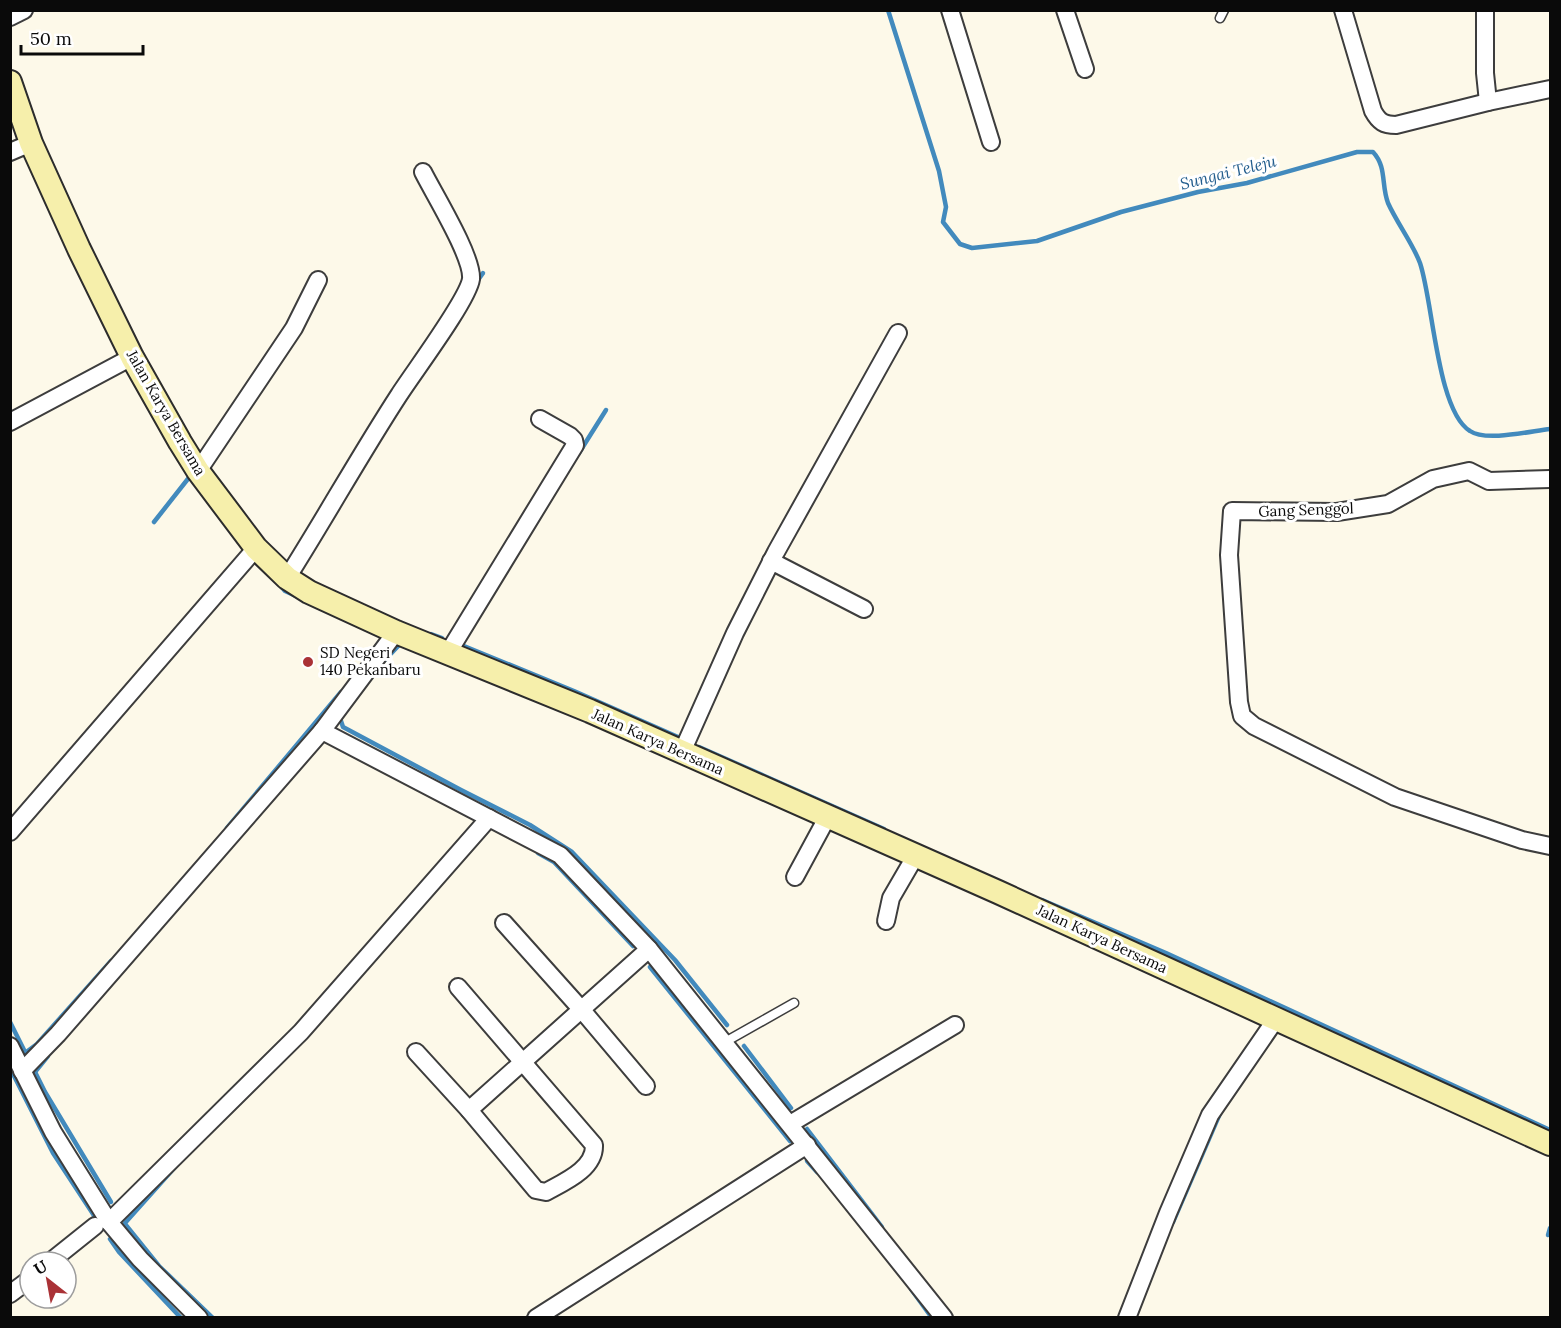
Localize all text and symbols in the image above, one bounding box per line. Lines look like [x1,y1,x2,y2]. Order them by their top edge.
scale bar [21,18,142,56]
text: 50 m [30,27,72,50]
water label: Sungai Teleju [1178,150,1278,194]
street label: Jalan Karya Bersama [122,346,210,479]
street label: Gang Senggol [1258,498,1354,521]
place label: SD Negeri 140 Pekanbaru [320,643,421,679]
marker: SD Negeri 140 Pekanbaru [301,655,315,669]
street label: Jalan Karya Bersama [589,704,727,779]
street label: Jalan Karya Bersama [1033,899,1171,977]
north arrow [18,1250,78,1310]
text: U [30,1255,51,1279]

